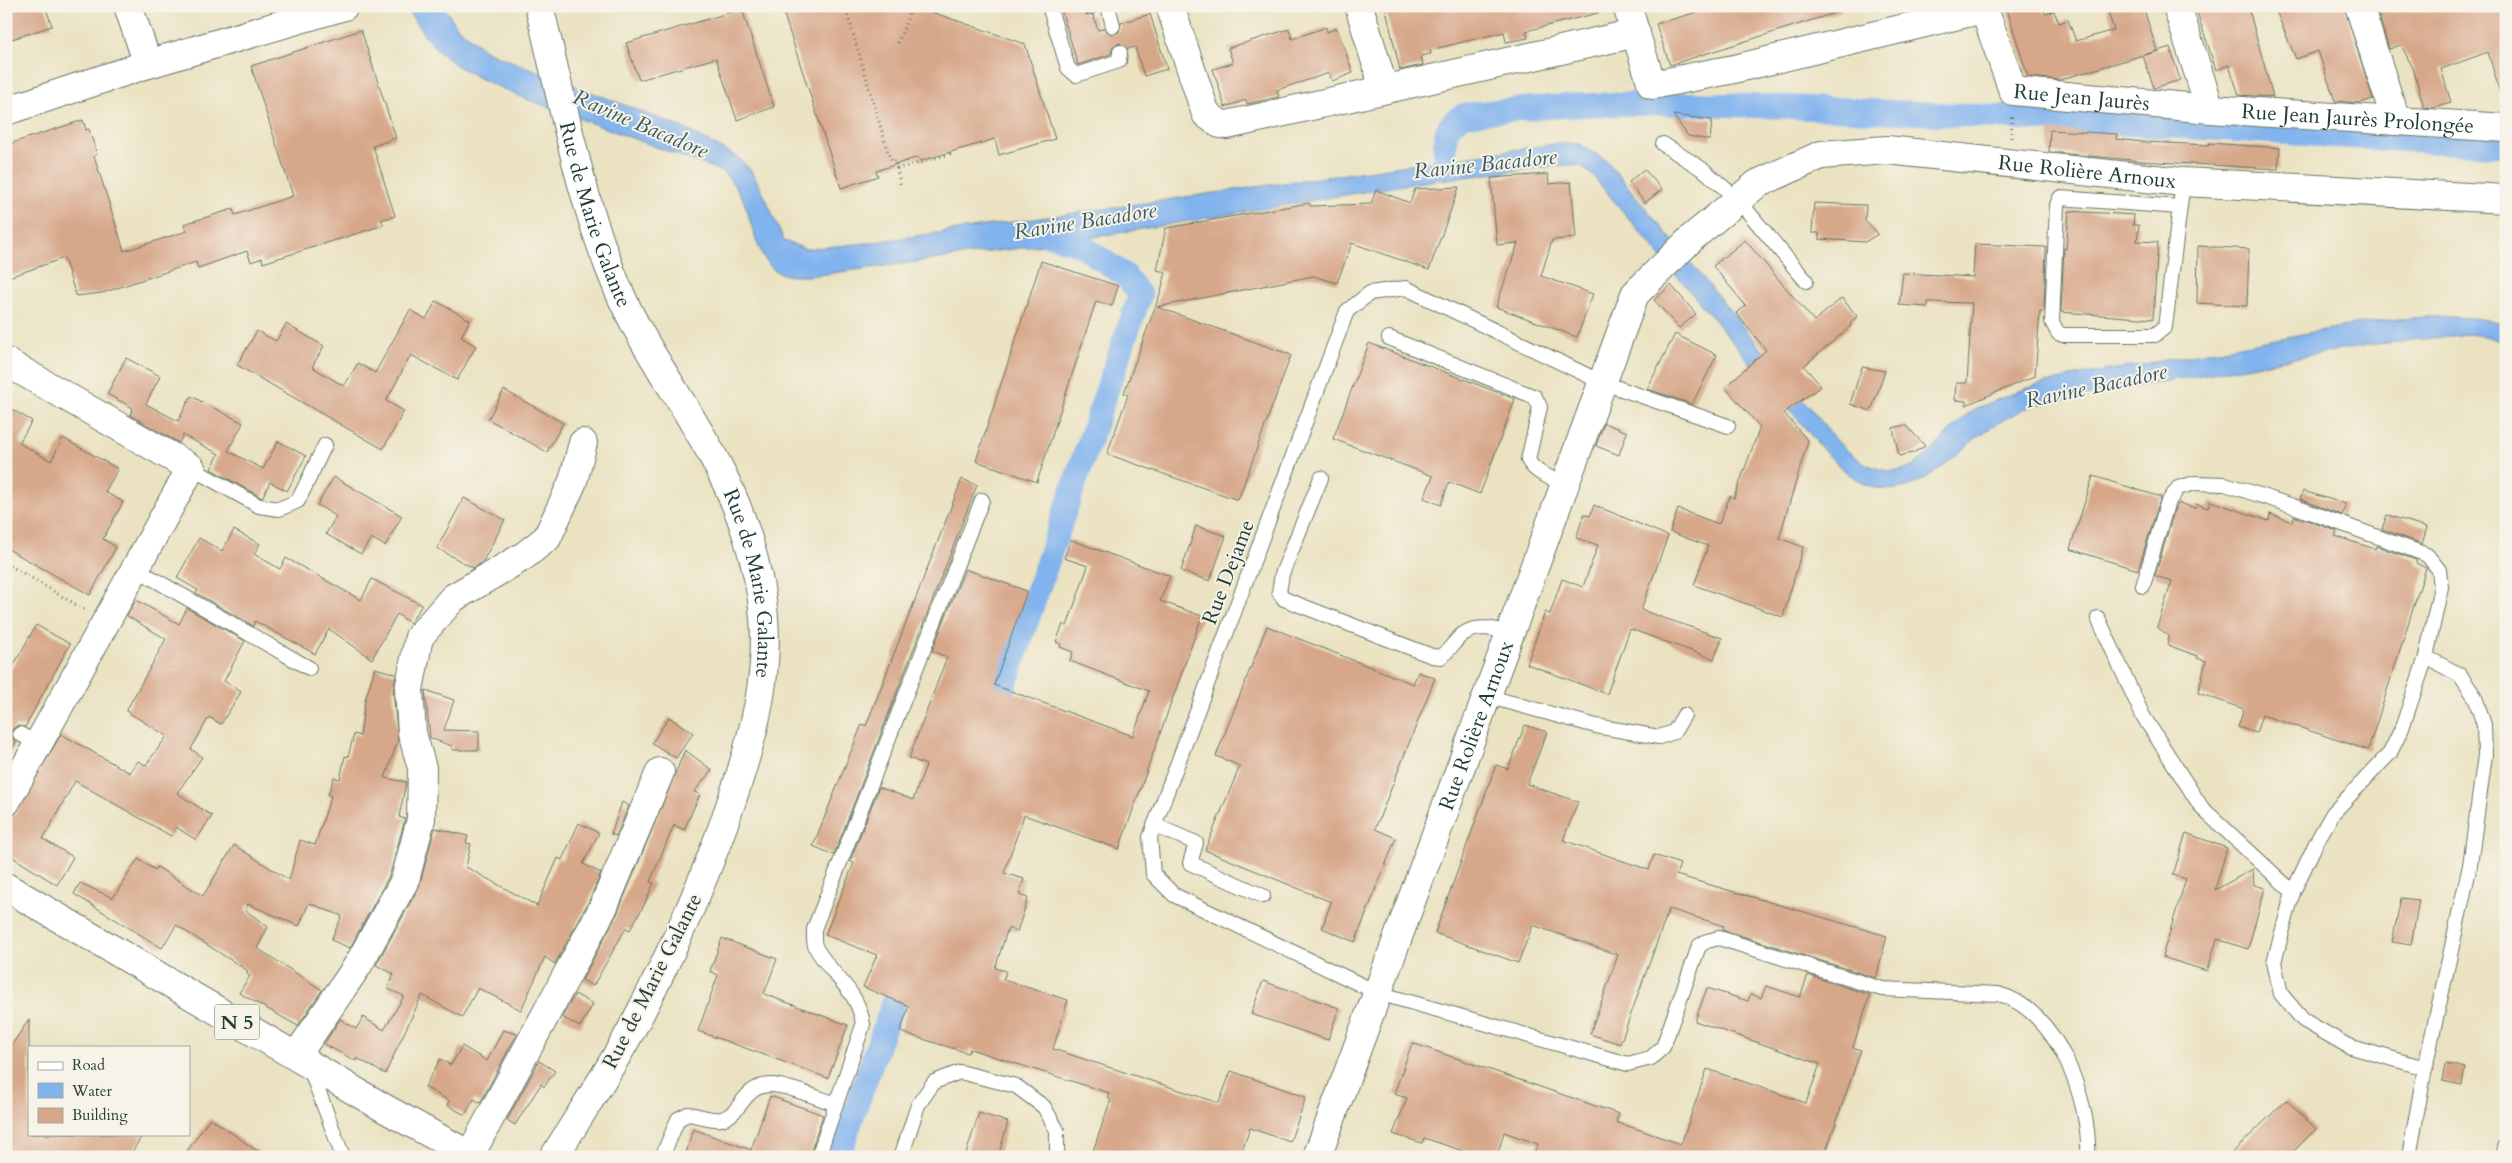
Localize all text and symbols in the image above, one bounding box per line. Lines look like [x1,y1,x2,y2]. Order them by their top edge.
street label: Rue Jean Jaurès [2012,77,2151,118]
water label: Ravine Bacadore [568,82,713,166]
street label: Rue Jean Jaurès Prolongée [2240,97,2475,141]
street label: Rue de Marie Galante [552,119,638,312]
water label: Ravine Bacadore [1412,141,1559,186]
street label: Rue Rolière Arnoux [1997,148,2178,196]
water label: Ravine Bacadore [1012,195,1159,247]
water label: Ravine Bacadore [2023,356,2170,416]
street label: Rue de Marie Galante [716,484,779,680]
street label: Rue Dejame [1195,516,1262,629]
street label: Rue Rolière Arnoux [1432,636,1521,814]
street label: Rue de Marie Galante [596,888,709,1074]
road number: N 5 [214,1004,260,1040]
legend [28,1046,190,1136]
text: Road [72,1055,105,1075]
text: Water [71,1081,113,1101]
text: Building [72,1105,128,1125]

